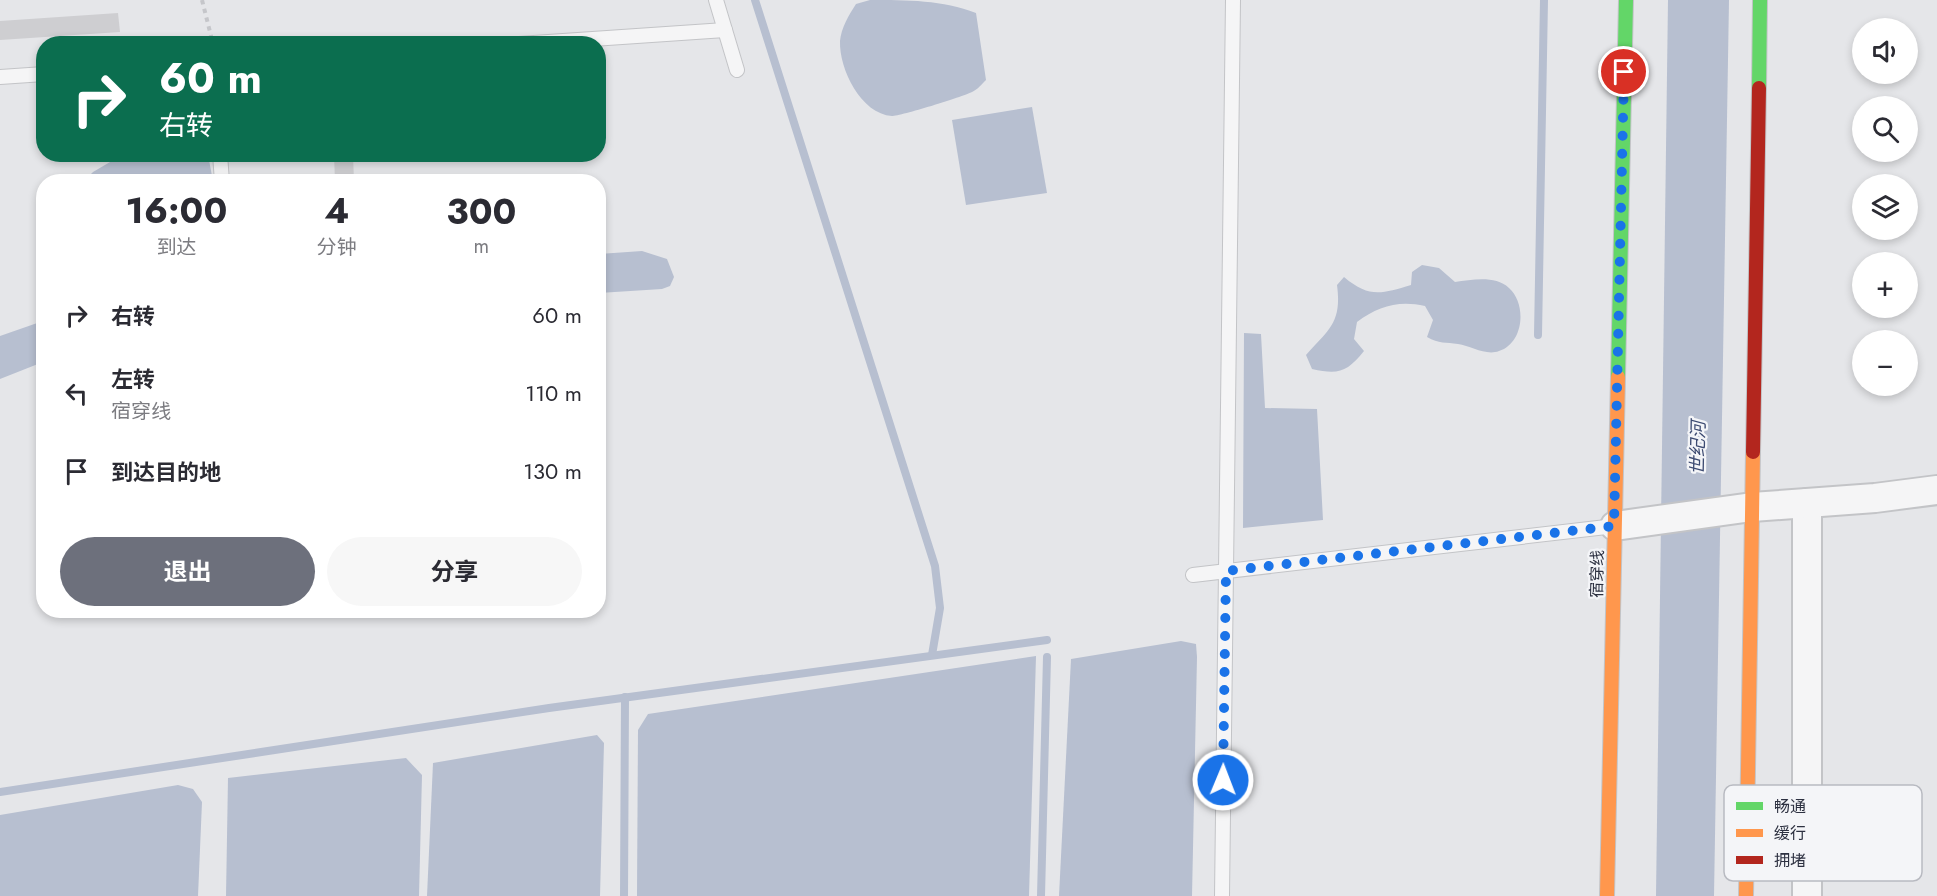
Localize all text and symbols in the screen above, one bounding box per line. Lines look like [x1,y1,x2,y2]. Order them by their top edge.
map controls [1852,18,1918,396]
button: sound [1852,18,1918,84]
pin [1598,46,1649,97]
text: 60 m [159,48,262,109]
icon: arrive [1607,55,1640,88]
icon: right [60,60,138,138]
button: search [1852,96,1918,162]
text: 右转 [159,106,213,145]
button: layers [1852,174,1918,240]
text: 16:00 [126,184,227,236]
text: 4 [324,184,349,236]
text: 300 [446,185,516,237]
text: m [474,232,489,261]
text: 到达 [156,233,196,262]
text: 分钟 [317,233,357,262]
button: + [1852,252,1918,318]
icon: right [60,299,93,332]
text: 60 m [532,299,582,331]
text: 右转 [111,300,155,332]
button: − [1852,330,1918,396]
text: 左转 [111,363,155,395]
icon: left [60,377,93,410]
text: 110 m [525,377,582,409]
text: 宿穿线 [111,397,171,426]
water label: 世纪河 [1685,418,1712,475]
icon: arrive [60,455,93,488]
text: 130 m [523,455,582,487]
text: 到达目的地 [111,456,221,488]
button: 退出 [60,537,315,606]
button: 分享 [327,537,582,606]
street label: 宿穿线 [1585,550,1609,598]
position arrow [1191,748,1255,812]
legend [1724,785,1922,881]
text: 畅通 [1774,795,1806,818]
text: 缓行 [1774,822,1806,845]
text: 拥堵 [1774,849,1806,872]

